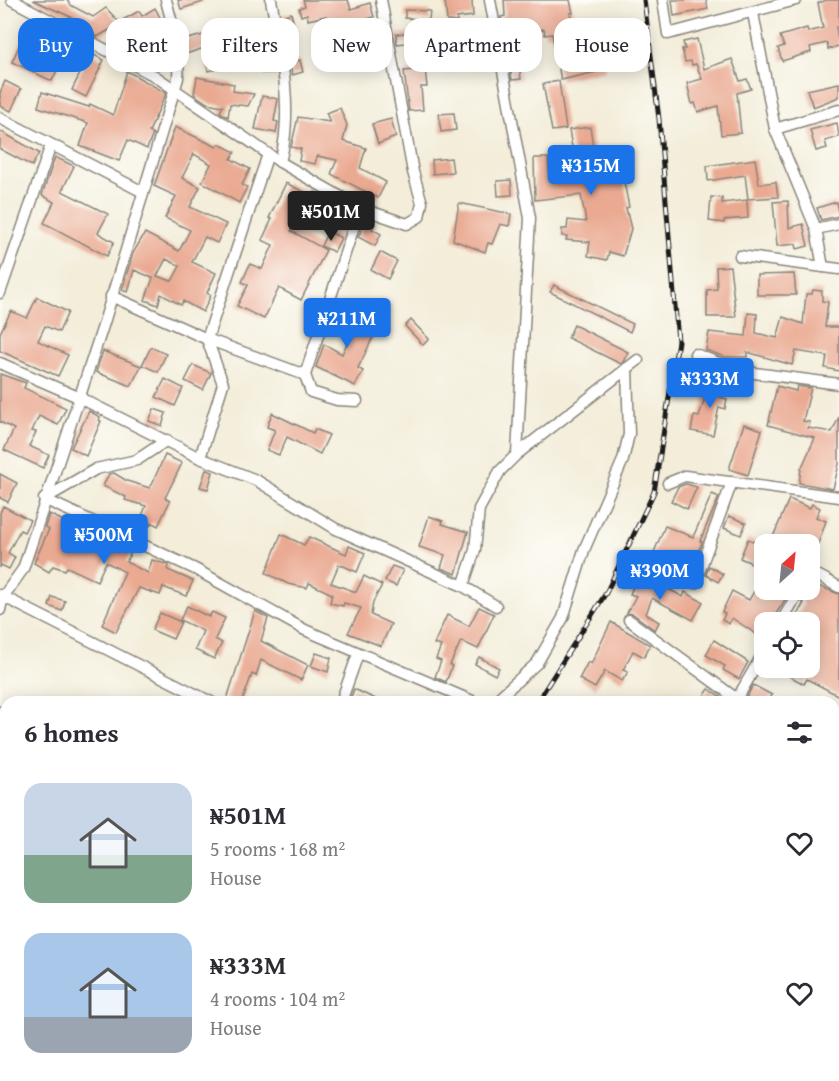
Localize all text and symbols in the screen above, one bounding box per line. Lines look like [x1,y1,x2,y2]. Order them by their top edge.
chip: Buy [18,18,94,72]
chip: Rent [106,18,189,72]
chip: Filters [201,18,299,72]
chip: New [311,18,392,72]
chip: Apartment [404,18,542,72]
chip: House [554,18,650,72]
pin: ₦315M [549,145,633,196]
text: ₦315M [562,150,620,179]
pin: ₦501M [289,191,373,242]
text: ₦501M [302,196,360,225]
pin: ₦211M [305,298,389,349]
text: ₦211M [318,303,376,332]
pin: ₦333M [668,358,752,409]
text: ₦333M [681,363,739,392]
pin: ₦500M [62,514,146,565]
text: ₦500M [75,519,133,548]
north arrow [754,534,820,600]
map controls [754,534,820,678]
pin: ₦390M [618,550,702,601]
text: ₦390M [631,555,689,584]
button: locate [754,612,820,678]
text: 6 homes [24,713,119,752]
icon: filters [783,716,816,749]
text: ₦501M [210,795,286,834]
icon: home [72,807,144,879]
icon: heart [783,827,816,860]
text: 5 rooms · 168 m² [210,834,345,863]
text: House [210,863,262,892]
text: ₦333M [210,945,286,984]
icon: home [72,957,144,1029]
icon: heart [783,977,816,1010]
text: 4 rooms · 104 m² [210,984,345,1013]
text: House [210,1013,262,1042]

